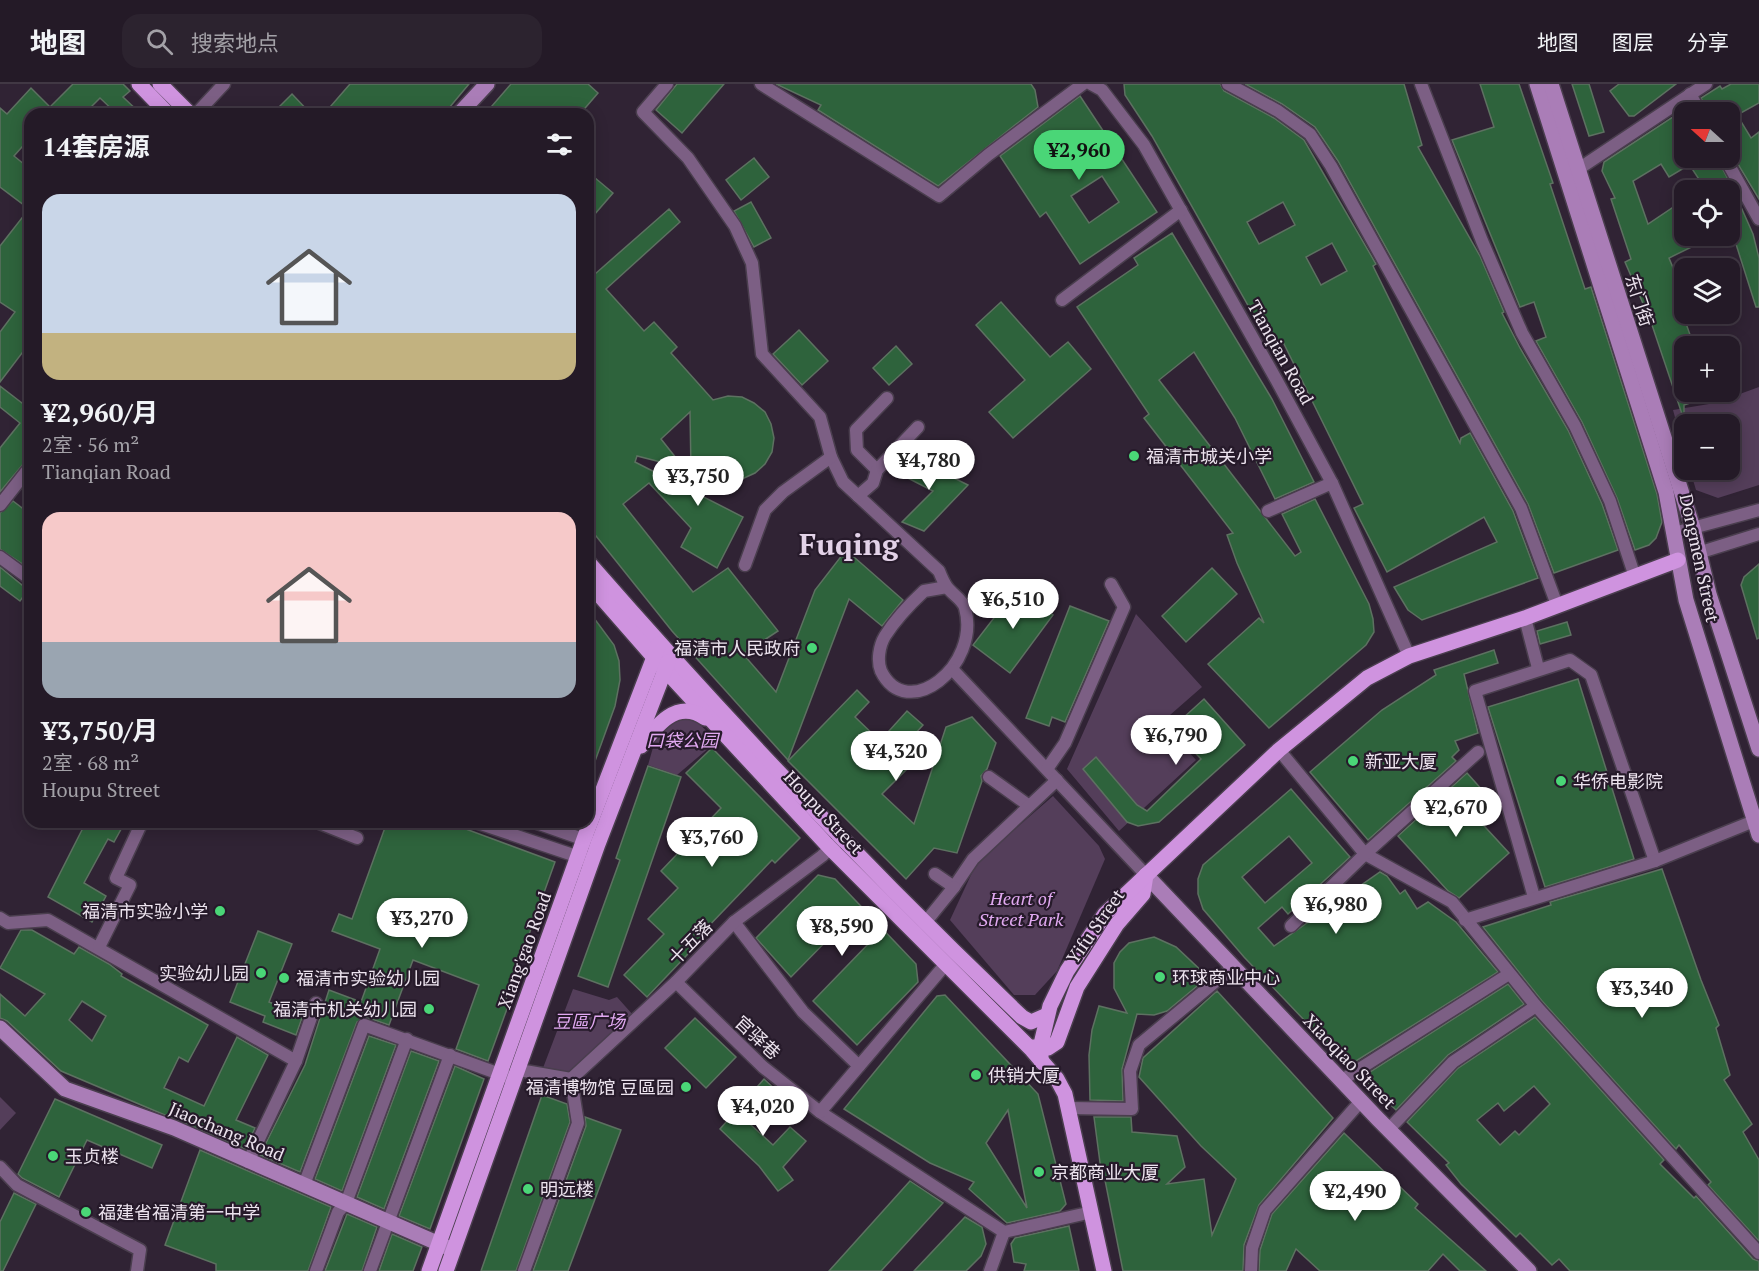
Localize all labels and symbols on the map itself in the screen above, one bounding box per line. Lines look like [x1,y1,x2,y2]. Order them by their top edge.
north arrow [1674,102,1740,168]
pin: ¥2,960 [1030,130,1128,181]
street label: 东门街 [1620,271,1660,329]
street label: Tianqian Road [1242,295,1320,409]
pin: ¥4,780 [880,440,978,491]
place label: 福清市城关小学 [1146,444,1272,468]
marker: 福清市城关小学 [1127,449,1141,463]
pin: ¥3,750 [649,456,747,507]
street label: Dongmen Street [1675,492,1725,625]
district label: Fuqing [799,524,900,564]
pin: ¥6,510 [964,579,1062,630]
place label: 福清市人民政府 [674,636,800,660]
marker: 福清市人民政府 [805,641,819,655]
pin: ¥6,790 [1127,715,1225,766]
park label: 口袋公园 [646,728,721,752]
pin: ¥4,320 [847,731,945,782]
place label: 新亚大厦 [1365,749,1437,773]
marker: 新亚大厦 [1346,754,1360,768]
street label: Houpu Street [779,765,869,859]
place label: 华侨电影院 [1573,769,1663,793]
marker: 华侨电影院 [1554,774,1568,788]
pin: ¥2,670 [1407,787,1505,838]
pin: ¥3,760 [663,817,761,868]
street label: Yifu Street [1061,884,1130,968]
pin: ¥6,980 [1287,884,1385,935]
park label: Heart of Street Park [979,886,1064,931]
street label: Xiang'gao Road [492,888,556,1012]
pin: ¥3,270 [373,898,471,949]
place label: 福清市实验小学 [82,899,208,923]
marker: 福清市实验小学 [213,904,227,918]
pin: ¥8,590 [793,906,891,957]
street label: 十五落 [663,914,717,970]
place label: 实验幼儿园 [159,961,249,985]
place label: 环球商业中心 [1172,965,1280,989]
marker: 实验幼儿园 [254,966,268,980]
place label: 福清市实验幼儿园 [296,966,440,990]
pin: ¥3,340 [1593,968,1691,1019]
marker: 环球商业中心 [1153,970,1167,984]
marker: 福清市实验幼儿园 [277,971,291,985]
place label: 福清市机关幼儿园 [273,997,417,1021]
marker: 福清市机关幼儿园 [422,1002,436,1016]
street label: Xiaoqiao Street [1299,1008,1402,1114]
park label: 豆區广场 [553,1009,627,1033]
street label: 官驿巷 [730,1010,786,1064]
place label: 供销大厦 [988,1063,1060,1087]
marker: 供销大厦 [969,1068,983,1082]
place label: 福清博物馆 豆區园 [526,1075,674,1099]
marker: 福清博物馆 豆區园 [679,1080,693,1094]
pin: ¥4,020 [714,1086,812,1137]
street label: Jiaochang Road [166,1096,288,1166]
place label: 玉贞楼 [65,1144,119,1168]
marker: 玉贞楼 [46,1149,60,1163]
place label: 京都商业大厦 [1051,1160,1159,1184]
marker: 京都商业大厦 [1032,1165,1046,1179]
pin: ¥2,490 [1306,1171,1404,1222]
place label: 明远楼 [540,1177,594,1201]
marker: 明远楼 [521,1182,535,1196]
place label: 福建省福清第一中学 [98,1200,260,1224]
marker: 福建省福清第一中学 [79,1205,93,1219]

